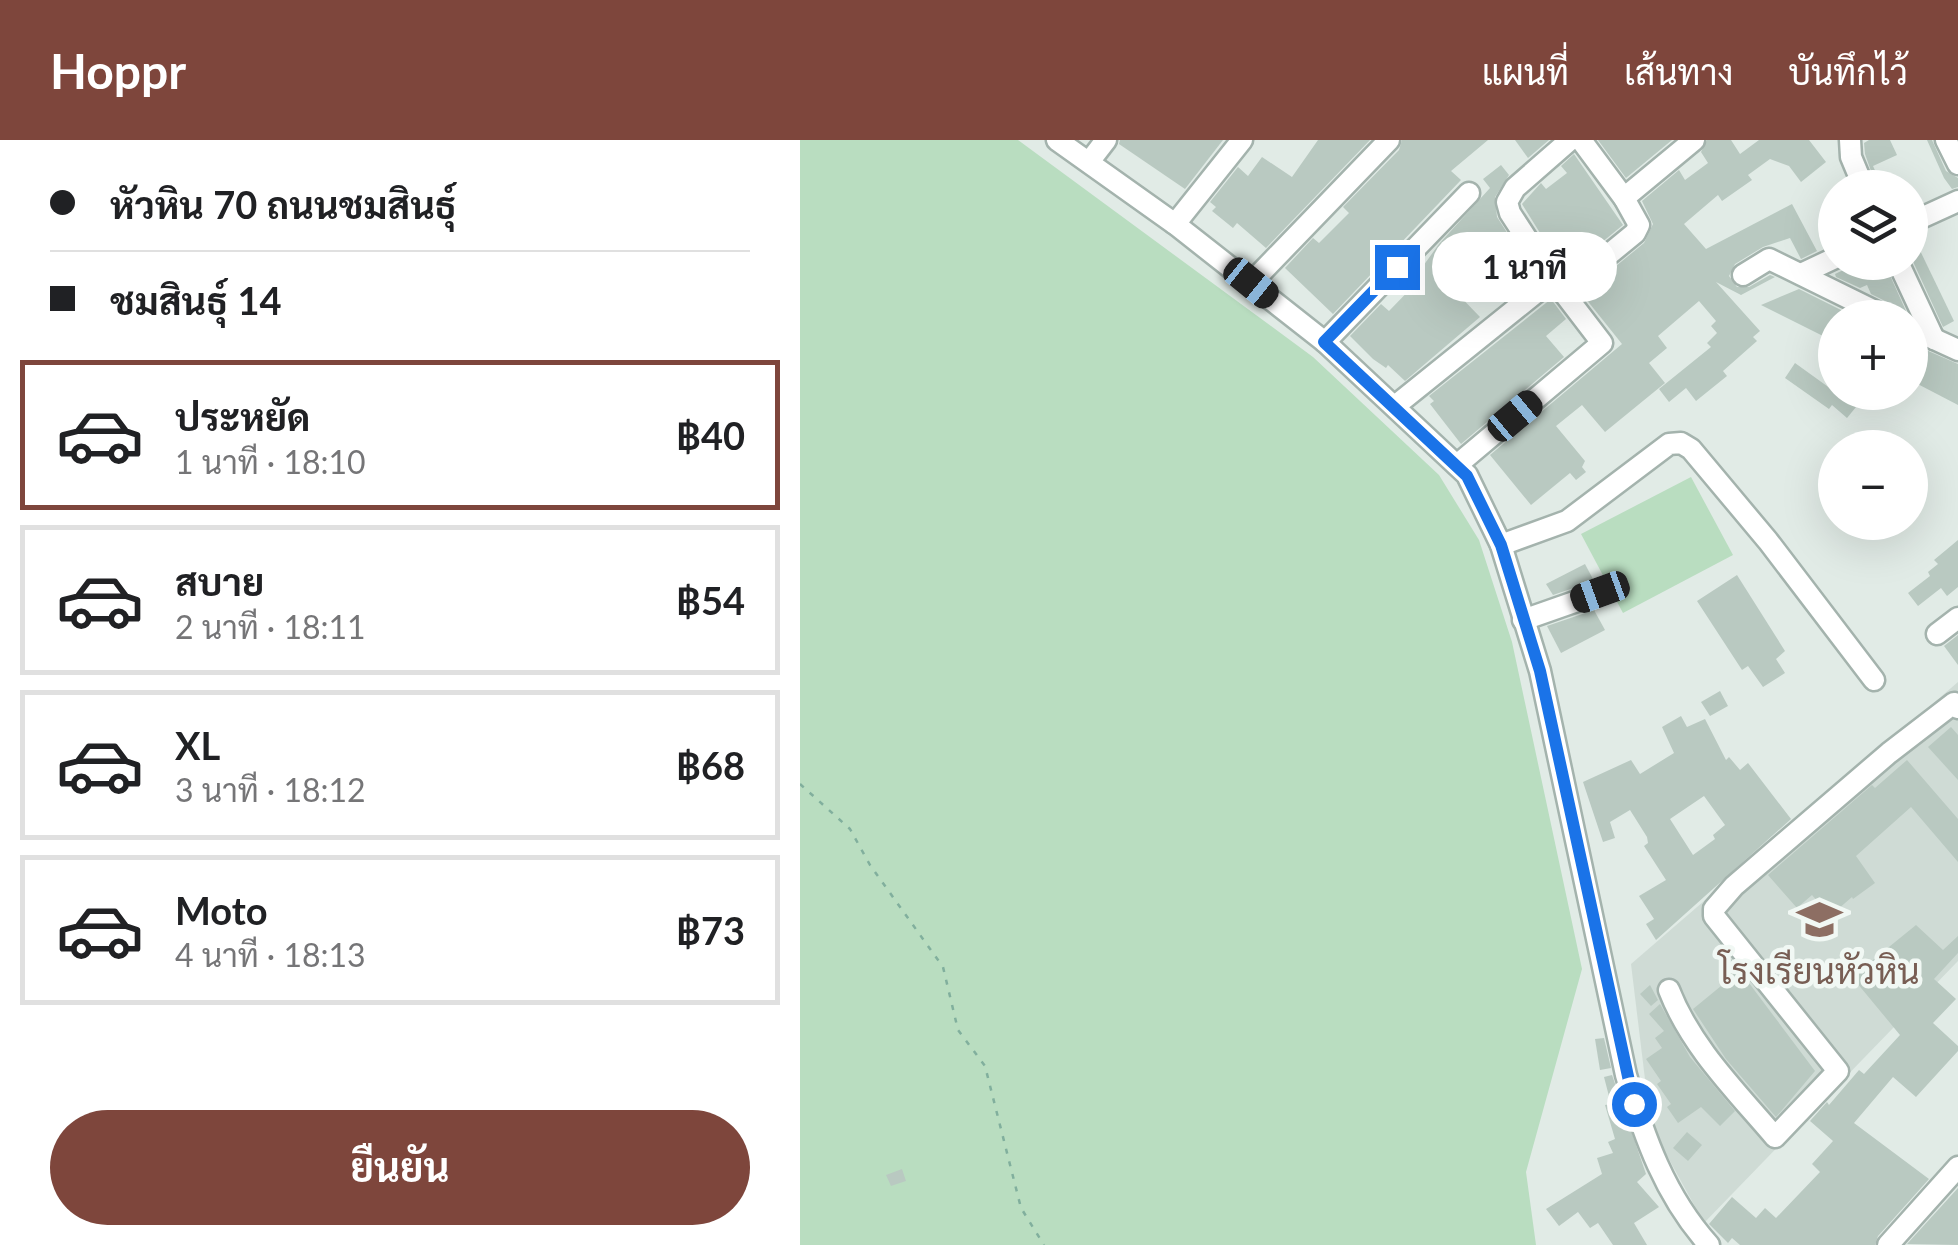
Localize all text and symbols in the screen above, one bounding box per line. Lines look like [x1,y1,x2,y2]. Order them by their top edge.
text: Hoppr [50,42,186,99]
text: แผนที่ [1482,50,1569,92]
text: เส้นทาง [1624,50,1733,92]
text: บันทึกไว้ [1788,50,1908,92]
map controls [1818,170,1928,540]
button: layers [1818,170,1928,280]
text: หัวหิน 70 ถนนชมสินธุ์ [110,181,457,227]
callout: 1 นาที [1432,232,1617,302]
route end [1375,245,1420,290]
text: 1 นาที [1482,247,1567,286]
car [1218,252,1284,314]
text: ชมสินธุ์ 14 [110,277,282,323]
button: + [1818,300,1928,410]
car [1482,385,1548,447]
icon: car [55,390,145,480]
text: ประหยัด [175,393,310,439]
text: ฿40 [675,412,745,458]
button: − [1818,430,1928,540]
text: 1 นาที · 18:10 [175,442,366,481]
icon: car [55,555,145,645]
text: สบาย [175,558,264,604]
car [1567,568,1633,616]
text: ฿54 [675,577,745,623]
text: 2 นาที · 18:11 [175,607,366,646]
icon: car [55,720,145,810]
text: XL [175,722,220,768]
text: ฿68 [675,742,745,788]
text: 3 นาที · 18:12 [175,770,366,809]
icon: car [55,885,145,975]
text: Moto [175,887,268,933]
school or university icon: โรงเรียนหัวหิน [1795,896,1843,944]
text: ฿73 [675,907,745,953]
text: 4 นาที · 18:13 [175,935,366,974]
place label: โรงเรียนหัวหิน [1717,949,1919,991]
route start [1612,1082,1657,1127]
button: ยืนยัน [50,1110,750,1225]

